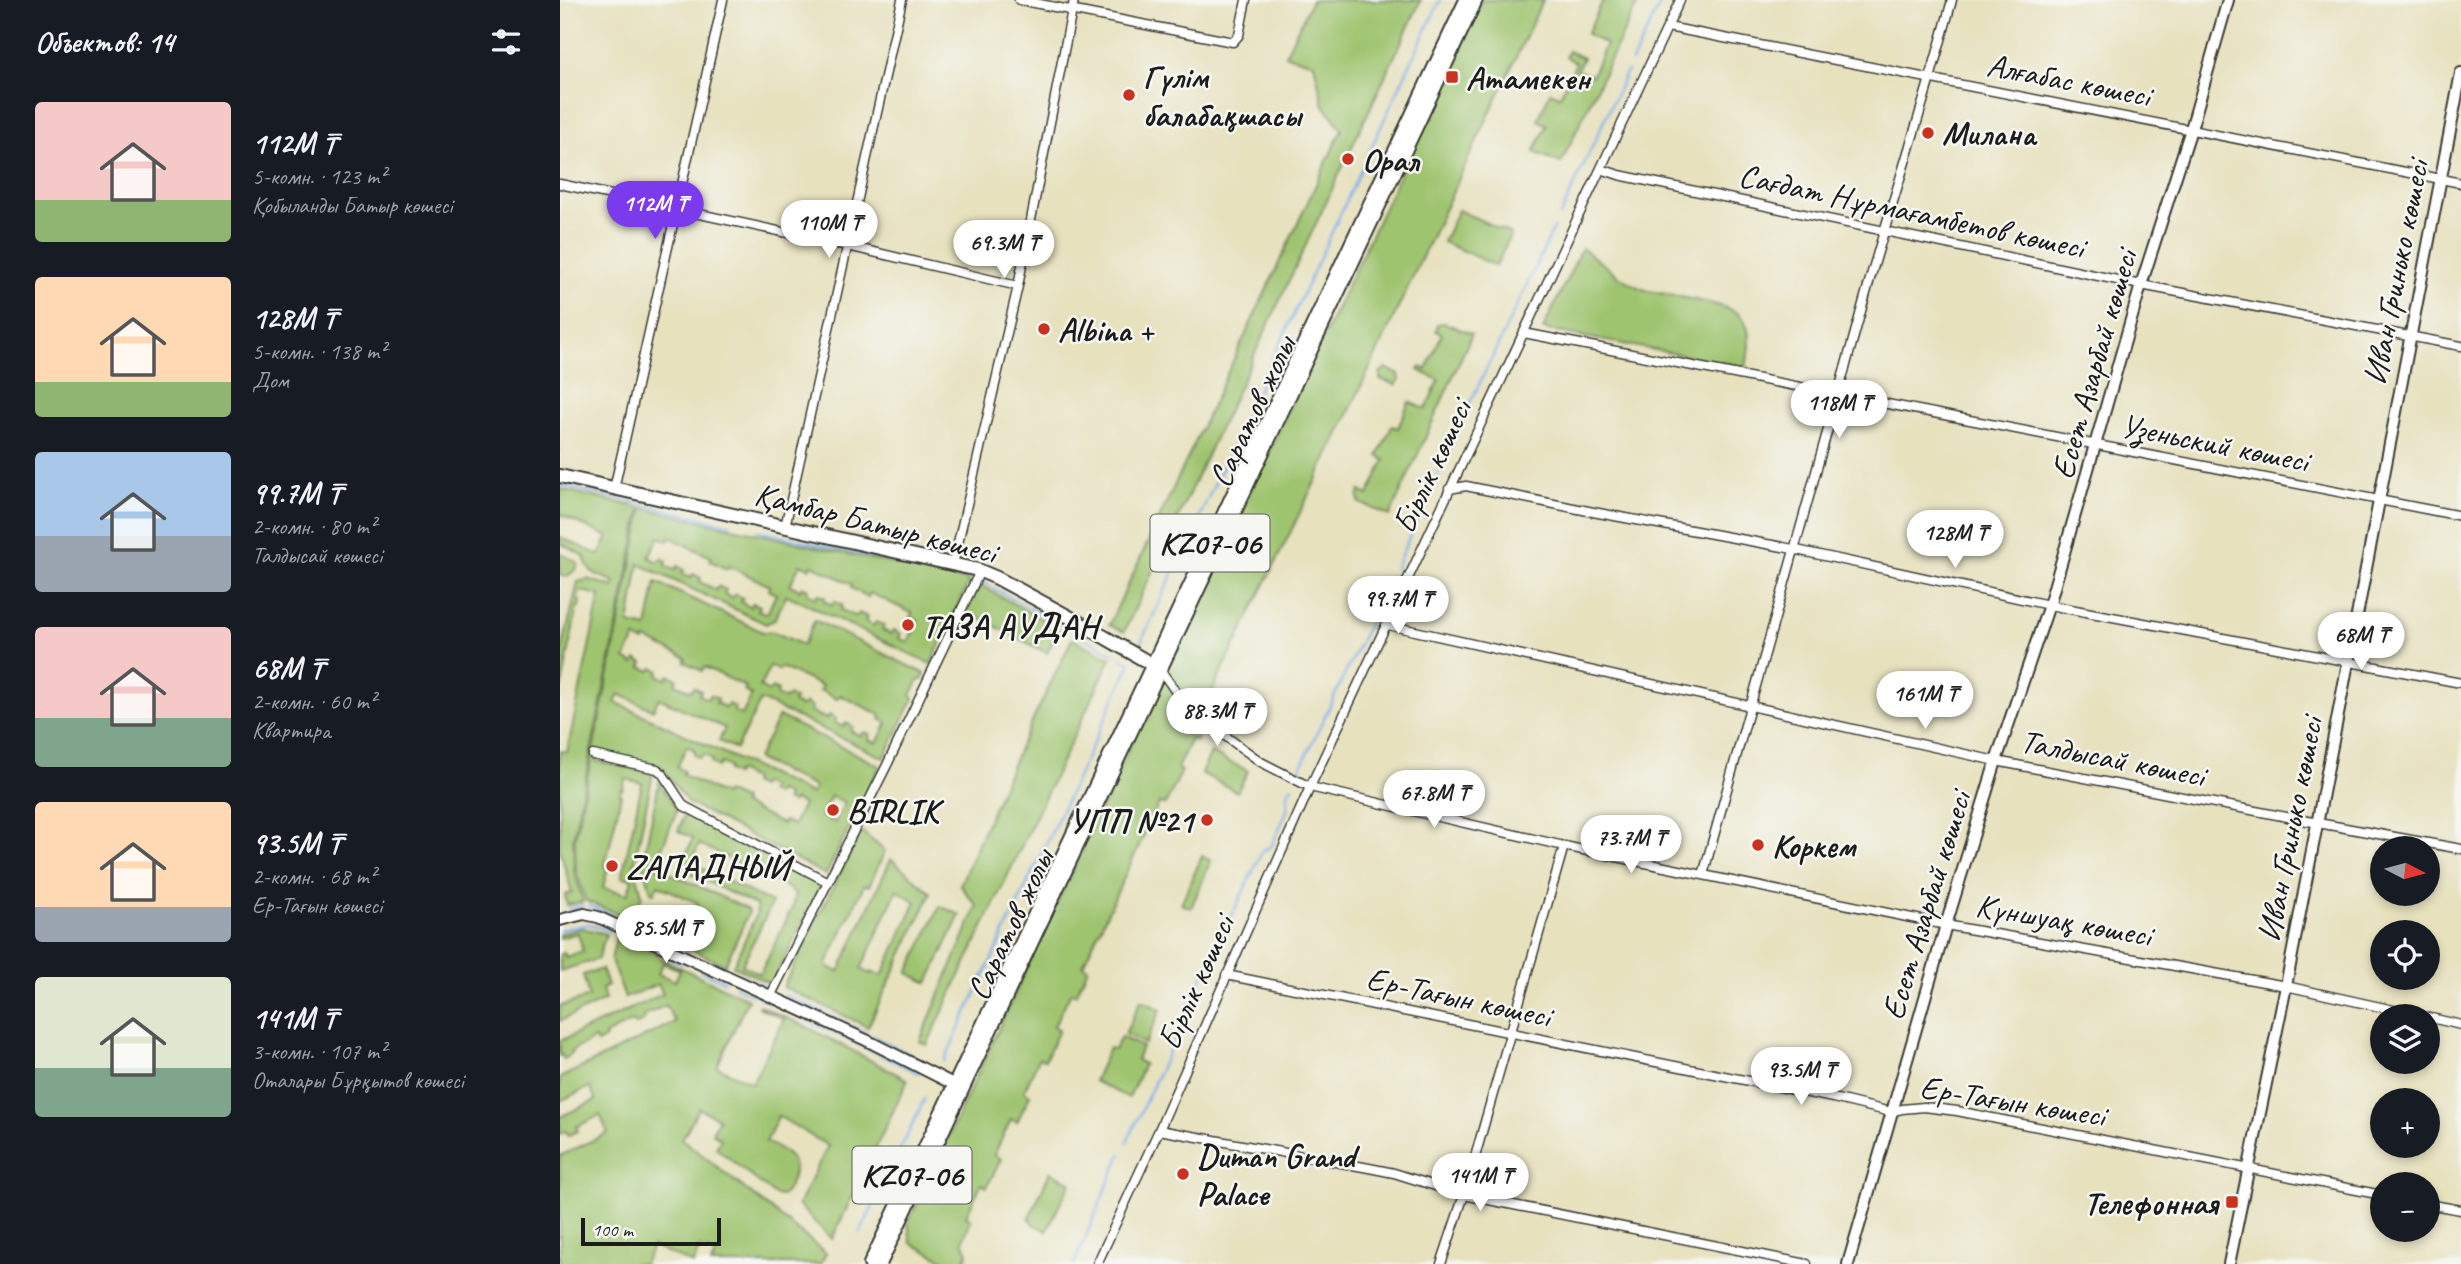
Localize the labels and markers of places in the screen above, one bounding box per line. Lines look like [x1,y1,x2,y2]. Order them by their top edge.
place label: Гүлім балабақшасы [1143,56,1304,136]
place label: Атамекен [1466,57,1592,99]
marker: Атамекен [1444,69,1460,85]
marker: Гүлім балабақшасы [1121,87,1137,103]
place label: Милана [1942,113,2038,155]
marker: Милана [1920,125,1936,141]
place label: Орал [1362,139,1421,181]
marker: Орал [1340,151,1356,167]
pin: 112M ₸ [598,182,712,241]
pin: 110M ₸ [772,201,886,260]
pin: 69.3M ₸ [939,220,1069,280]
place label: Albina + [1058,309,1156,351]
marker: Albina + [1036,321,1052,337]
pin: 118M ₸ [1782,380,1896,440]
pin: 128M ₸ [1898,510,2012,570]
pin: 99.7M ₸ [1333,576,1463,636]
place label: ТАЗА АУДАН [922,605,1103,647]
pin: 68M ₸ [2312,612,2410,672]
marker: ТАЗА АУДАН [900,617,916,633]
pin: 161M ₸ [1868,672,1982,731]
pin: 88.3M ₸ [1152,688,1282,748]
pin: 67.8M ₸ [1369,770,1499,830]
place label: BIRLIK [847,790,944,832]
place label: УПП №21 [1068,800,1196,842]
marker: BIRLIK [825,802,841,818]
marker: УПП №21 [1199,812,1215,828]
pin: 73.7M ₸ [1566,816,1696,875]
place label: Коркем [1772,825,1858,867]
marker: Коркем [1750,837,1766,853]
place label: ZАПАДНЫЙ [626,846,795,888]
marker: ZАПАДНЫЙ [604,858,620,874]
pin: 85.5M ₸ [601,906,731,965]
pin: 93.5M ₸ [1736,1048,1866,1107]
place label: Duman Grand Palace [1197,1135,1361,1215]
pin: 141M ₸ [1423,1154,1537,1213]
marker: Duman Grand Palace [1175,1166,1191,1182]
place label: Телефонная [2084,1182,2220,1224]
marker: Телефонная [2224,1194,2240,1210]

